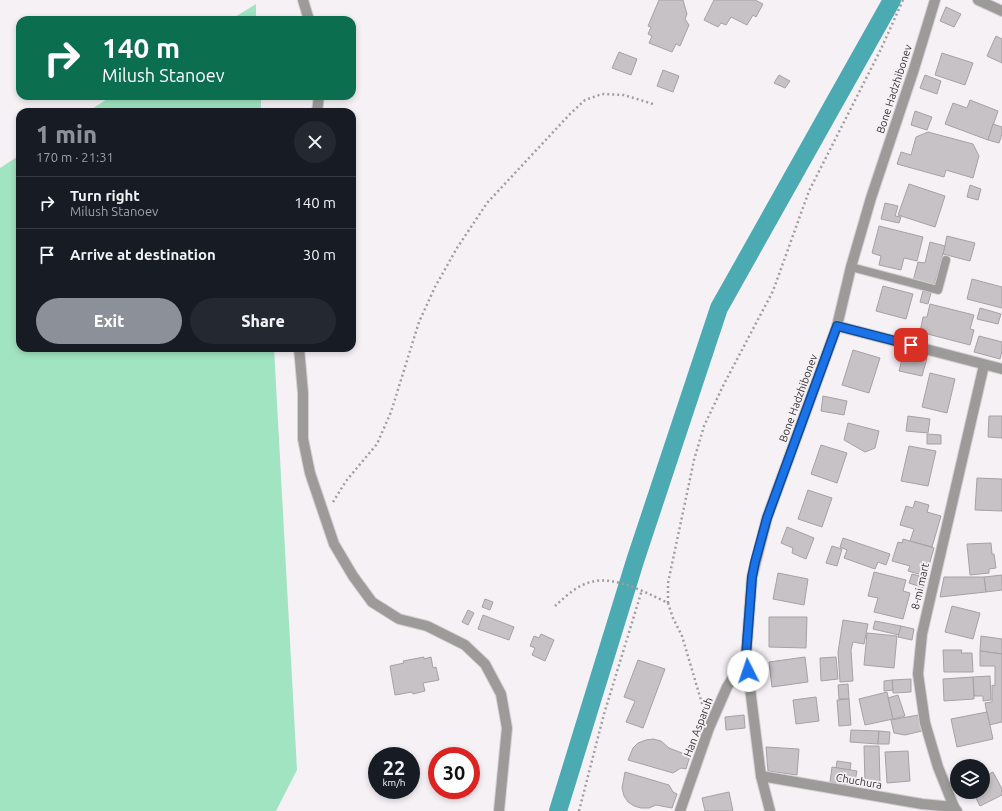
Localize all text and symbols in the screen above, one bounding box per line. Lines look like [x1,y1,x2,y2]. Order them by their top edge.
icon: right [36,32,88,84]
text: 140 m [102,32,180,63]
street label: Bone Hadzhibonev [874,42,914,135]
text: Milush Stanoev [102,65,224,85]
text: 1 min [36,121,97,148]
button: close [294,121,336,163]
text: 170 m · 21:31 [36,150,114,164]
text: Turn right [70,187,140,204]
icon: right [36,192,58,214]
text: 140 m [294,194,336,211]
text: Milush Stanoev [70,204,158,218]
icon: arrive [36,244,58,266]
text: Arrive at destination [70,246,216,263]
text: 30 m [303,246,336,263]
button: Exit [36,298,182,344]
button: Share [190,298,336,344]
pin [894,328,928,362]
icon: arrive [900,334,922,356]
street label: Bone Hadzhibonev [777,352,820,444]
street label: 8-mi mart [909,561,931,611]
position arrow [727,650,769,692]
street label: Han Asparuh [681,695,715,759]
speed limit sign: 30 [428,747,480,799]
text: 22 [383,756,405,779]
map controls [950,759,990,799]
button: layers [950,759,990,799]
street label: Chuchura [835,771,883,791]
text: km/h [382,777,406,788]

